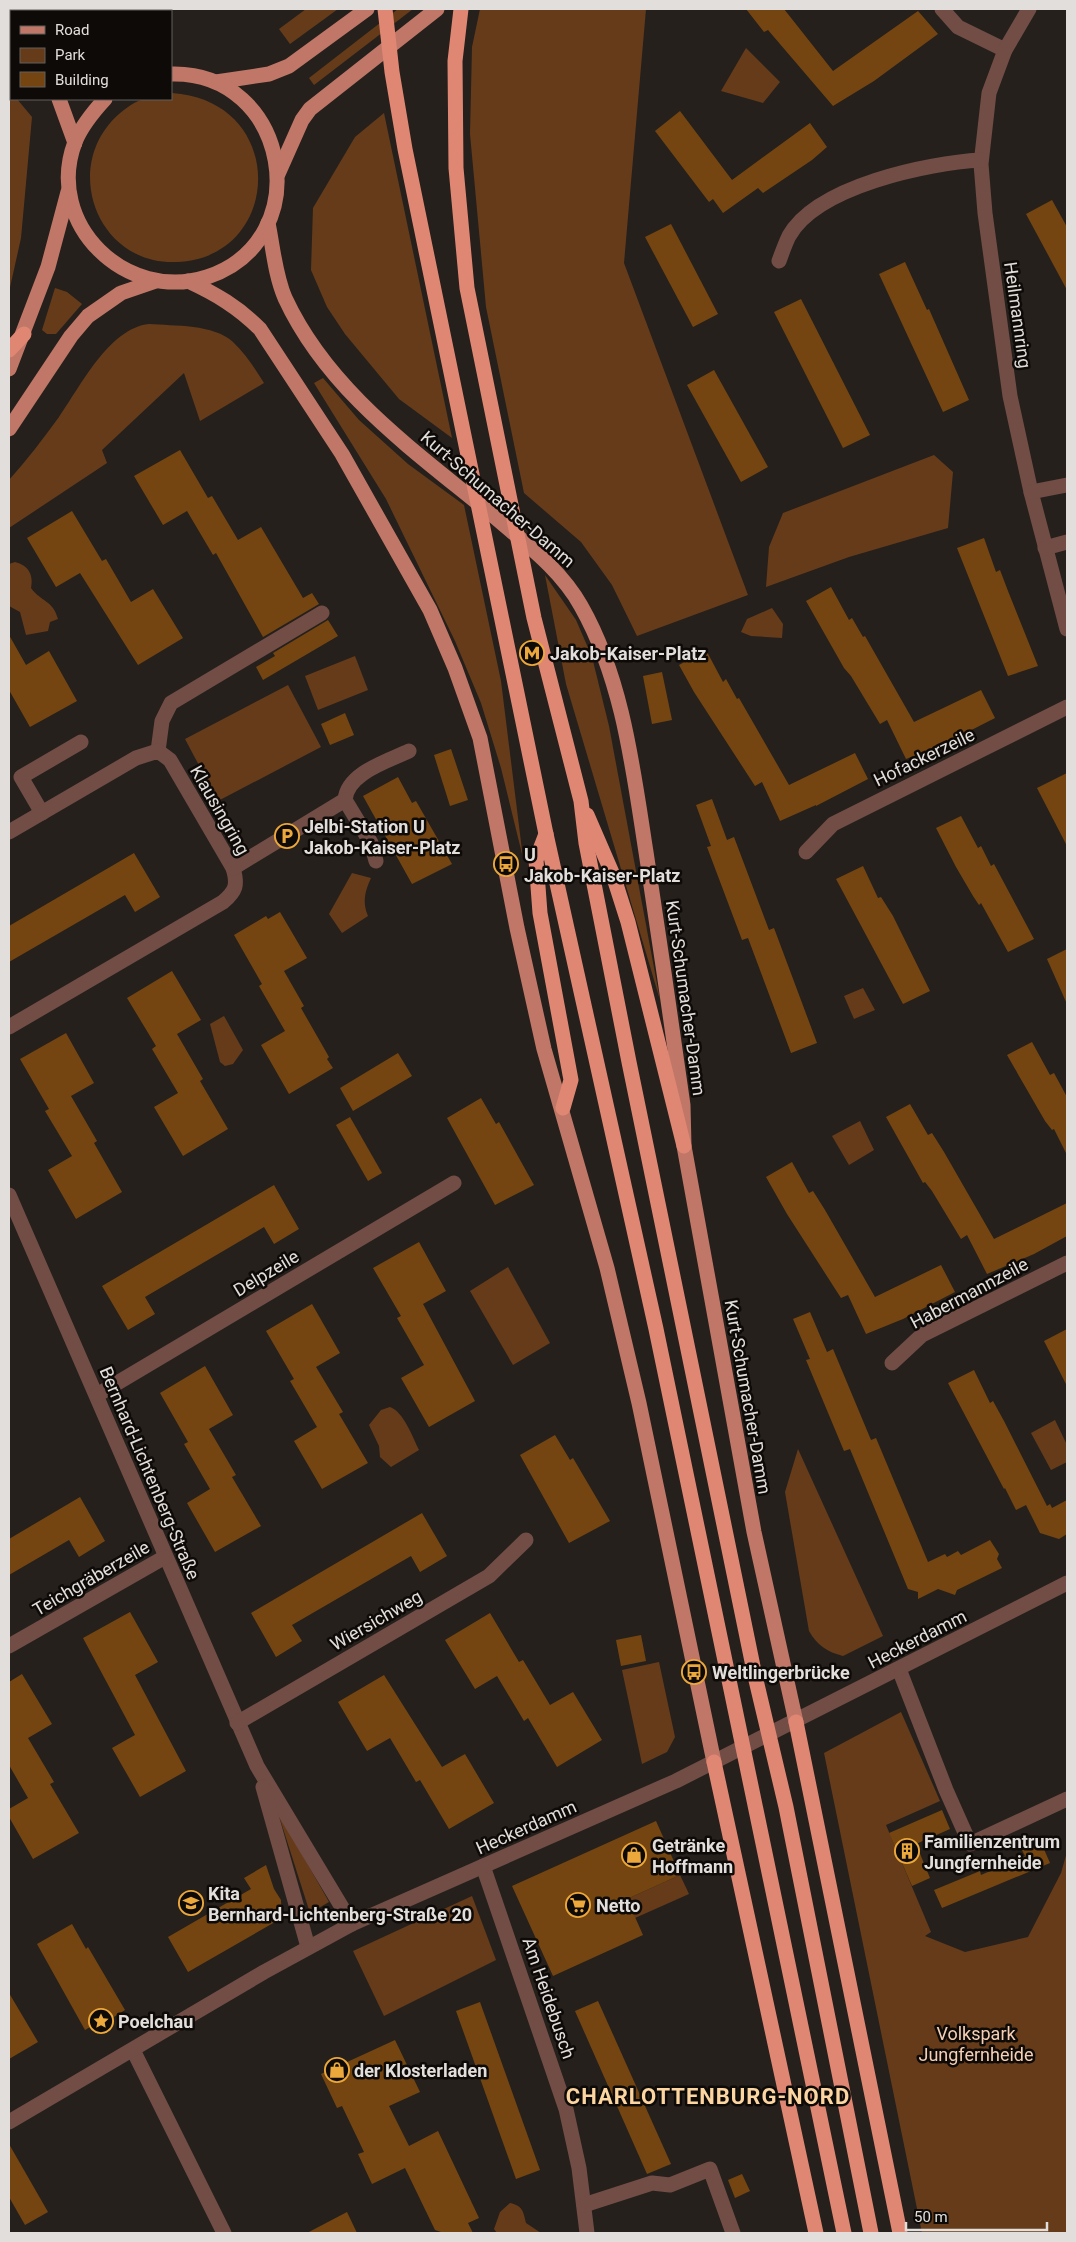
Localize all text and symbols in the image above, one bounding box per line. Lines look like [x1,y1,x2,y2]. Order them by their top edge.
legend [10,10,172,100]
text: Road [55,21,89,39]
text: Park [55,46,86,64]
text: Building [55,71,109,89]
street label: Heilmannring [1000,260,1036,370]
street label: Kurt-Schumacher-Damm [417,426,579,572]
metro station icon: Jakob-Kaiser-Platz [519,640,545,666]
place label: Jakob-Kaiser-Platz [550,643,706,664]
street label: Hofackerzeile [870,723,978,791]
street label: Klausingring [186,762,254,858]
place label: Jelbi-Station U Jakob-Kaiser-Platz [304,816,460,858]
parking icon: Jelbi-Station U Jakob-Kaiser-Platz [274,823,300,849]
place label: U Jakob-Kaiser-Platz [524,844,680,886]
bus stop icon: U Jakob-Kaiser-Platz [493,851,519,877]
street label: Kurt-Schumacher-Damm [662,899,710,1097]
street label: Delpzeile [230,1245,302,1301]
street label: Habermannzeile [906,1253,1032,1333]
street label: Kurt-Schumacher-Damm [721,1298,775,1496]
street label: Bernhard-Lichtenberg-Straße [96,1363,204,1583]
street label: Teichgräberzeile [29,1536,153,1620]
street label: Wiersichweg [327,1585,425,1655]
street label: Heckerdamm [864,1605,970,1673]
bus stop icon: Weltlingerbrücke [681,1659,707,1685]
place label: Weltlingerbrücke [712,1662,850,1683]
street label: Heckerdamm [473,1795,579,1859]
place label: Familienzentrum Jungfernheide [924,1831,1060,1873]
place label: Getränke Hoffmann [652,1835,733,1877]
building icon: Familienzentrum Jungfernheide [894,1838,920,1864]
shop icon: Getränke Hoffmann [621,1842,647,1868]
place label: Kita Bernhard-Lichtenberg-Straße 20 [208,1883,472,1925]
school or university icon: Kita Bernhard-Lichtenberg-Straße 20 [178,1890,204,1916]
supermarket icon: Netto [565,1892,591,1918]
place label: Netto [596,1895,641,1916]
street label: Am Heidebusch [518,1934,580,2062]
place icon: Poelchau [88,2008,114,2034]
place label: Poelchau [118,2011,193,2032]
park label: Volkspark Jungfernheide [918,2023,1034,2065]
shop icon: der Klosterladen [324,2057,350,2083]
place label: der Klosterladen [354,2060,487,2081]
district label: CHARLOTTENBURG-NORD [566,2084,850,2109]
scale bar [906,2200,1047,2232]
text: 50 m [914,2208,948,2226]

